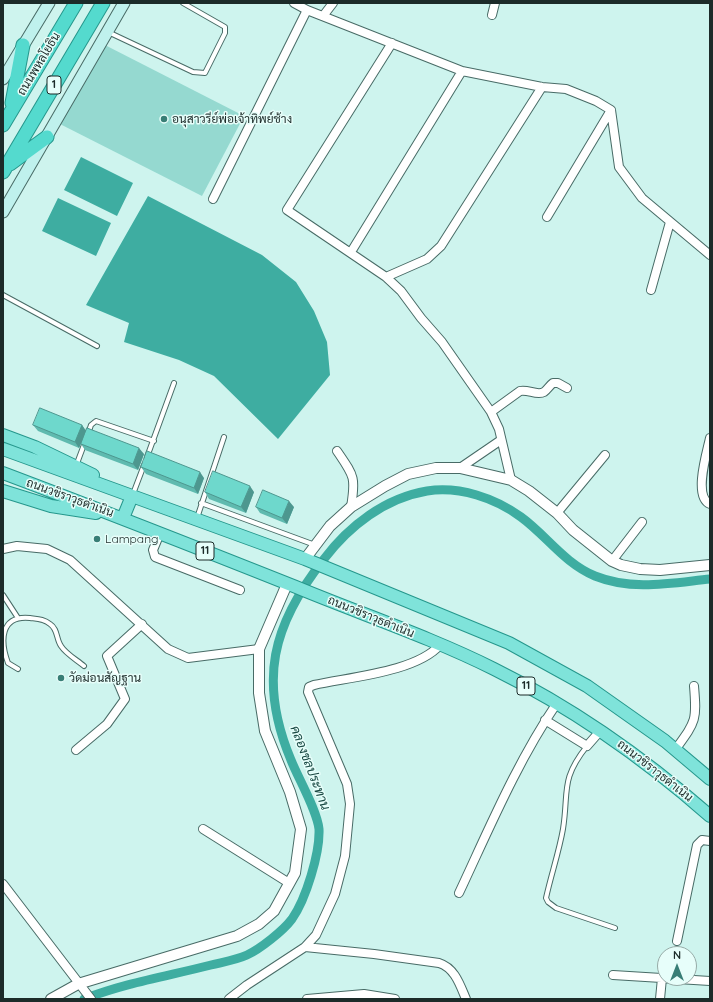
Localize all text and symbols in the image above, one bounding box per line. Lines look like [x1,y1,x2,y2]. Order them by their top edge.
street label: ถนนพหลโยธิน [15,30,63,98]
road number: 1 [47,76,61,94]
place label: อนุสาวรีย์พ่อเจ้าทิพย์ช้าง [172,112,292,126]
marker: อนุสาวรีย์พ่อเจ้าทิพย์ช้าง [159,114,169,124]
street label: ถนนวชิราวุธดำเนิน [24,476,116,520]
place label: Lampang [105,532,159,546]
marker: Lampang [92,534,102,544]
road number: 11 [196,542,214,560]
street label: ถนนวชิราวุธดำเนิน [326,593,416,641]
place label: วัดม่อนสัญฐาน [69,671,141,685]
marker: วัดม่อนสัญฐาน [56,673,66,683]
road number: 11 [517,677,535,695]
water label: คลองชลประทาน [287,724,333,812]
street label: ถนนวชิราวุธดำเนิน [614,737,696,805]
north arrow [657,946,697,986]
text: N [673,948,681,962]

